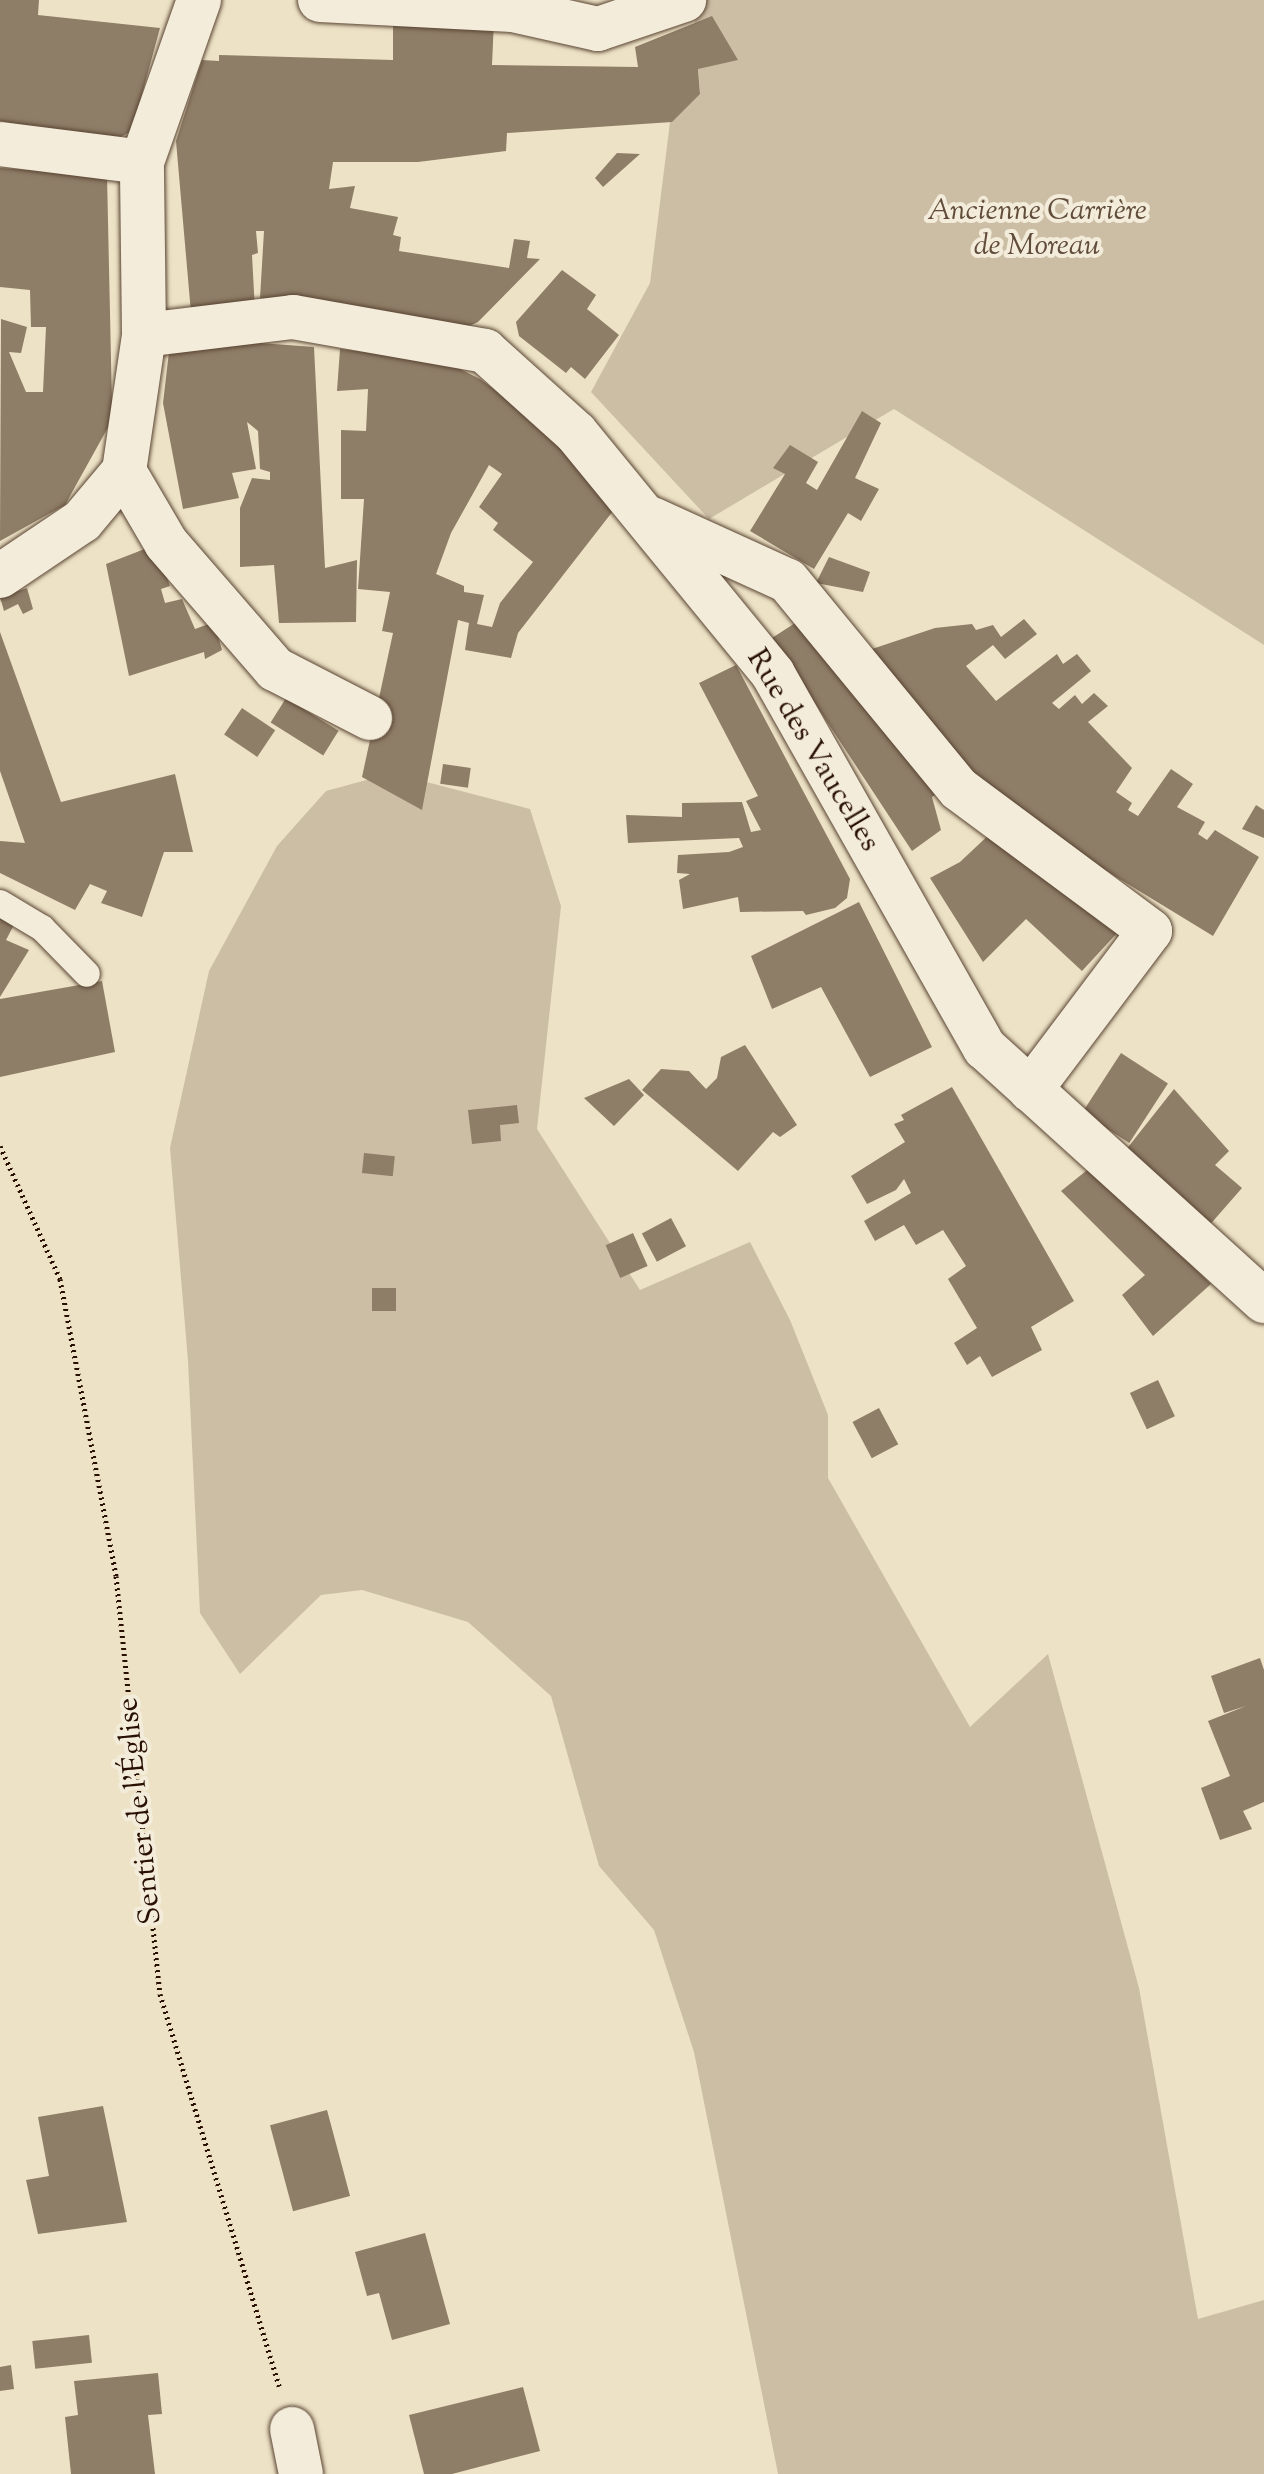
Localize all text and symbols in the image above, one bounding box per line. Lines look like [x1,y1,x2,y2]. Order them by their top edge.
park label: Ancienne Carrière de Moreau [927,194,1147,264]
street label: Rue des Vaucelles [737,643,887,859]
street label: Sentier de l'Église [111,1696,171,1926]

